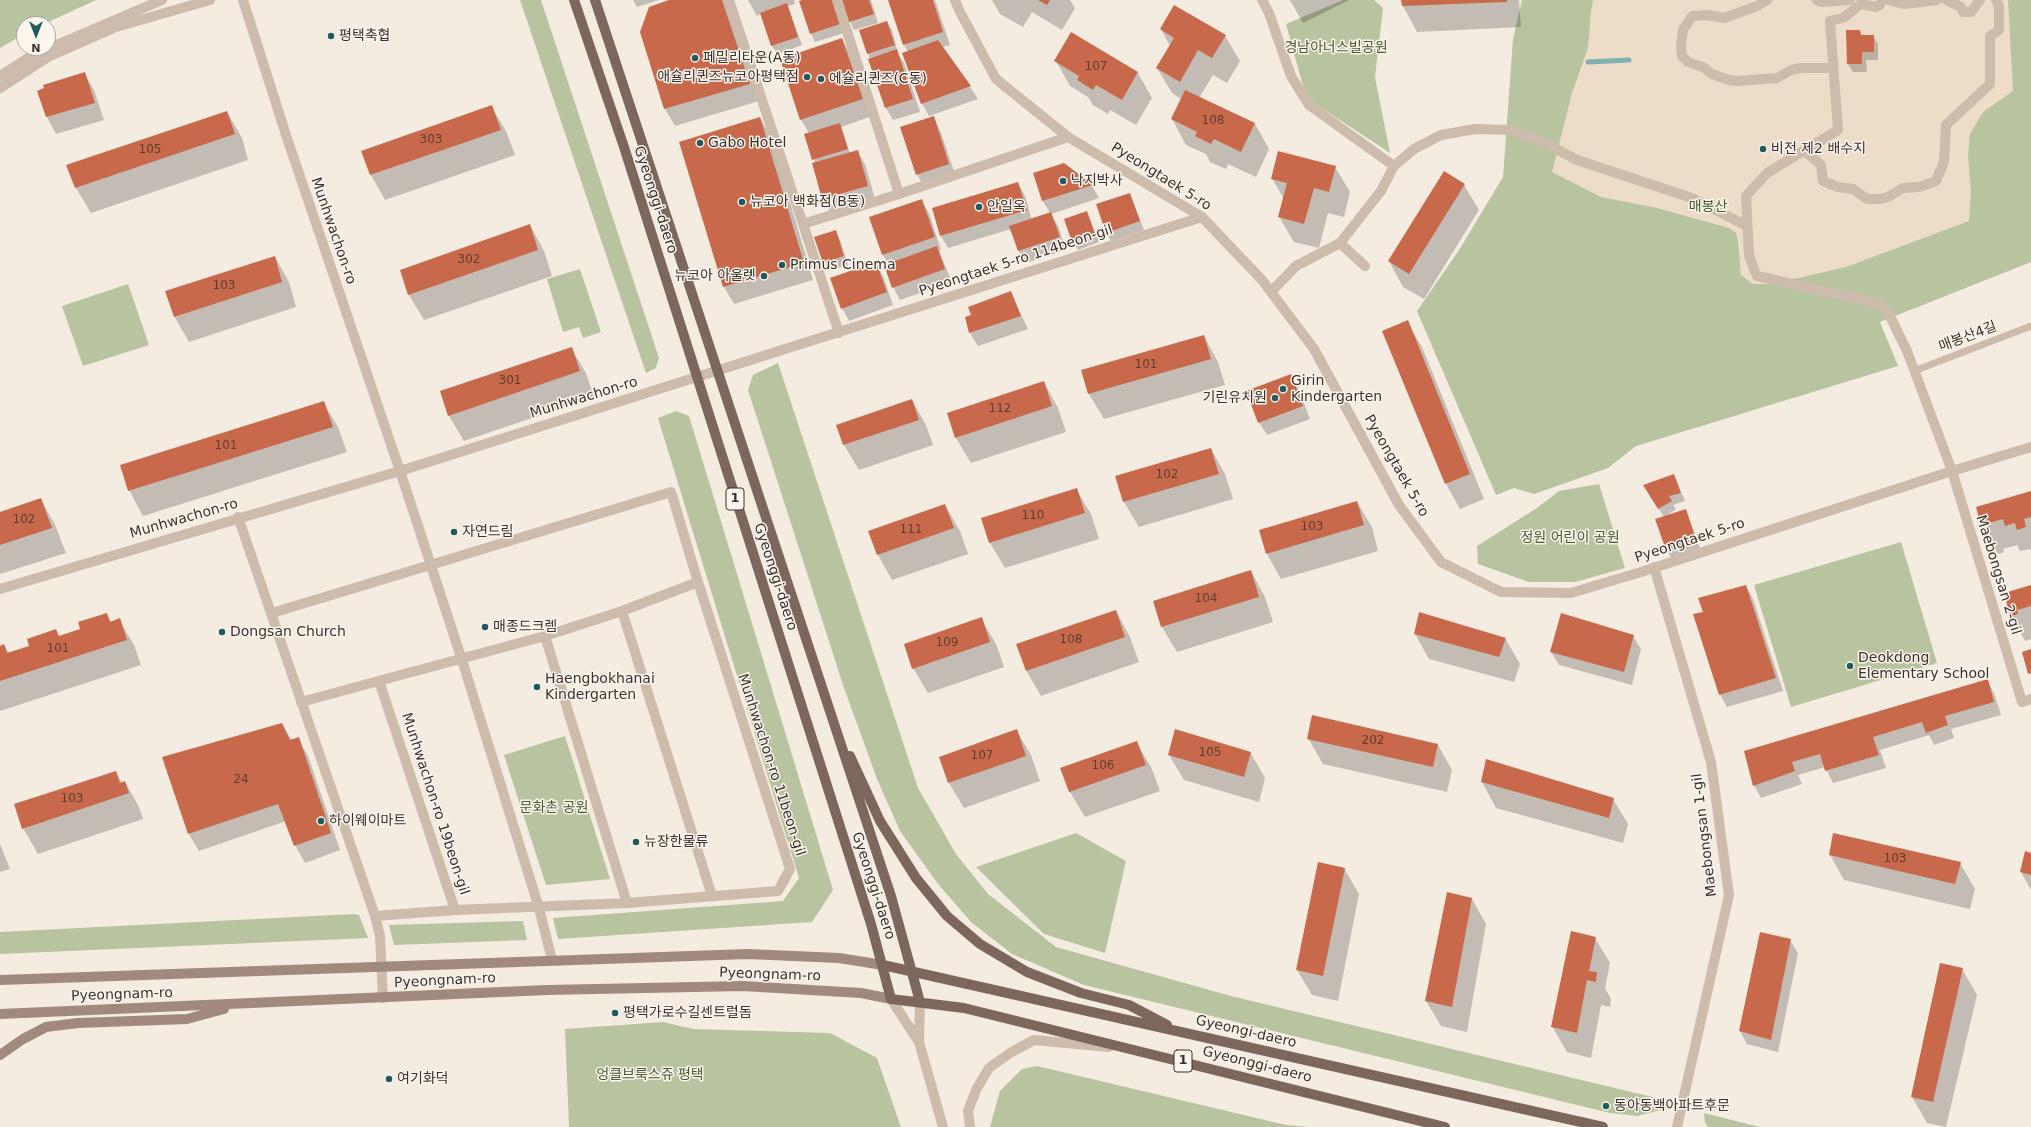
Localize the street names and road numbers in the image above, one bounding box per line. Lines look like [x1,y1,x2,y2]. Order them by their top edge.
street label: Pyeongtaek 5-ro [1108,139,1214,215]
street label: Gyeonggi-daero [630,144,680,256]
street label: Munhwachon-ro [307,175,359,287]
street label: Pyeongtaek 5-ro 114beon-gil [917,222,1115,300]
street label: 매봉산4길 [1937,318,1999,356]
street label: Munhwachon-ro [528,374,640,422]
street label: Pyeongtaek 5-ro [1360,412,1432,520]
road number: 1 [726,488,744,510]
street label: Munhwachon-ro [128,496,240,542]
street label: Maebongsan 2-gil [1972,513,2024,637]
street label: Pyeongtaek 5-ro [1633,515,1747,567]
street label: Gyeonggi-daero [750,521,800,633]
street label: Munhwachon-ro 11beon-gil [734,672,808,858]
street label: Munhwachon-ro 19beon-gil [398,711,472,897]
street label: Maebongsan 1-gil [1689,772,1721,898]
street label: Gyeonggi-daero [848,830,898,942]
street label: Pyeongnam-ro [719,965,821,985]
street label: Pyeongnam-ro [394,970,496,992]
street label: Pyeongnam-ro [71,985,173,1005]
street label: Gyeongi-daero [1194,1012,1298,1052]
street label: Gyeonggi-daero [1201,1043,1313,1087]
road number: 1 [1174,1050,1192,1072]

